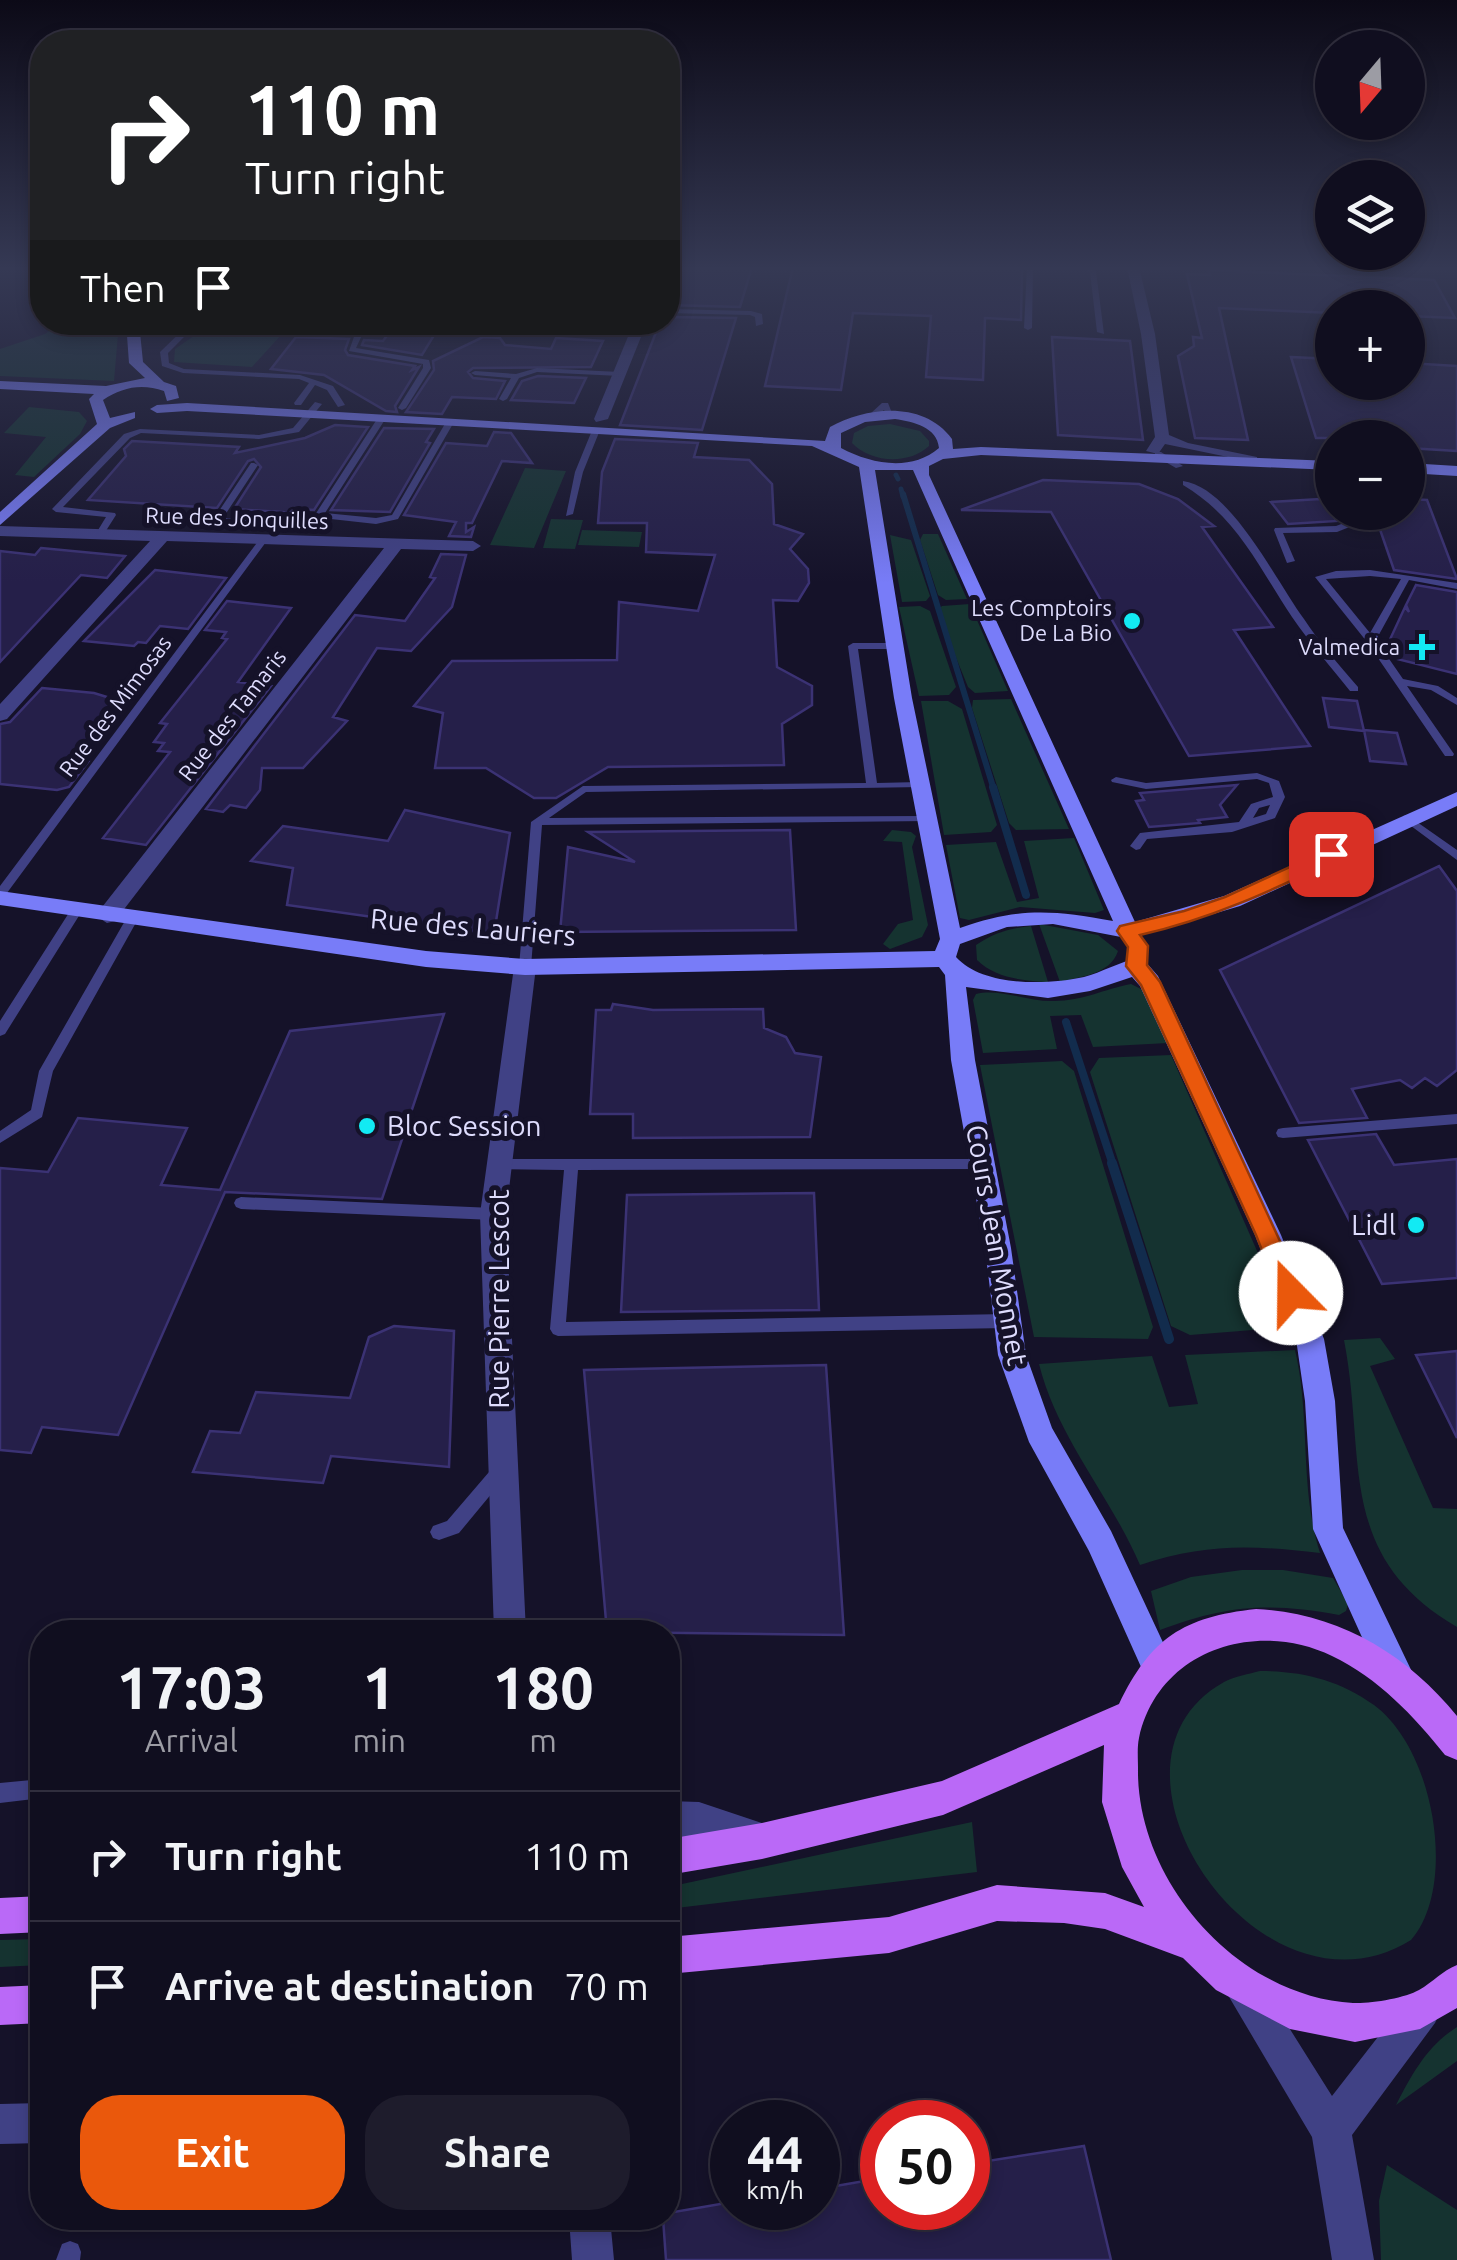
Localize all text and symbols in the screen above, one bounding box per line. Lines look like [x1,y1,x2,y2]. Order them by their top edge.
north arrow [1315,30,1425,140]
map controls [1315,30,1425,530]
icon: right [80,70,210,200]
text: 110 m [245,70,440,148]
text: Turn right [245,152,445,203]
button: layers [1315,160,1425,270]
icon: arrive [186,260,241,315]
text: Then [80,267,166,309]
button: + [1315,290,1425,400]
button: − [1315,420,1425,530]
street label: Rue des Jonquilles [145,502,329,533]
place label: Les Comptoirs De La Bio [971,595,1112,645]
marker: Les Comptoirs De La Bio [1121,610,1143,632]
street label: Rue des Mimosas [54,630,176,781]
place label: Valmedica [1299,634,1400,659]
marker: Valmedica [1409,634,1435,660]
street label: Rue des Tamaris [173,644,290,785]
pin [1289,812,1374,897]
icon: arrive [1304,827,1359,882]
street label: Rue des Lauriers [369,902,577,951]
place label: Bloc Session [387,1110,542,1141]
marker: Bloc Session [356,1115,378,1137]
street label: Cours Jean Monnet [961,1122,1034,1368]
street label: Rue Pierre Lescot [483,1189,514,1409]
place label: Lidl [1351,1209,1396,1240]
marker: Lidl [1405,1214,1427,1236]
position arrow [1239,1241,1343,1345]
text: 17:03 [116,1653,266,1720]
text: 1 [362,1653,396,1720]
text: 180 [492,1653,594,1720]
text: Arrival [145,1722,238,1758]
text: min [352,1722,406,1758]
text: m [529,1722,557,1758]
icon: right [80,1829,135,1884]
text: Turn right [165,1835,342,1877]
text: 110 m [524,1835,630,1877]
icon: arrive [80,1959,135,2014]
text: Arrive at destination [165,1965,534,2007]
text: 70 m [564,1965,649,2007]
button: Exit [80,2095,345,2210]
button: Share [365,2095,630,2210]
speed limit sign: 50 [860,2100,990,2230]
text: 44 [747,2125,803,2181]
text: km/h [746,2176,804,2204]

